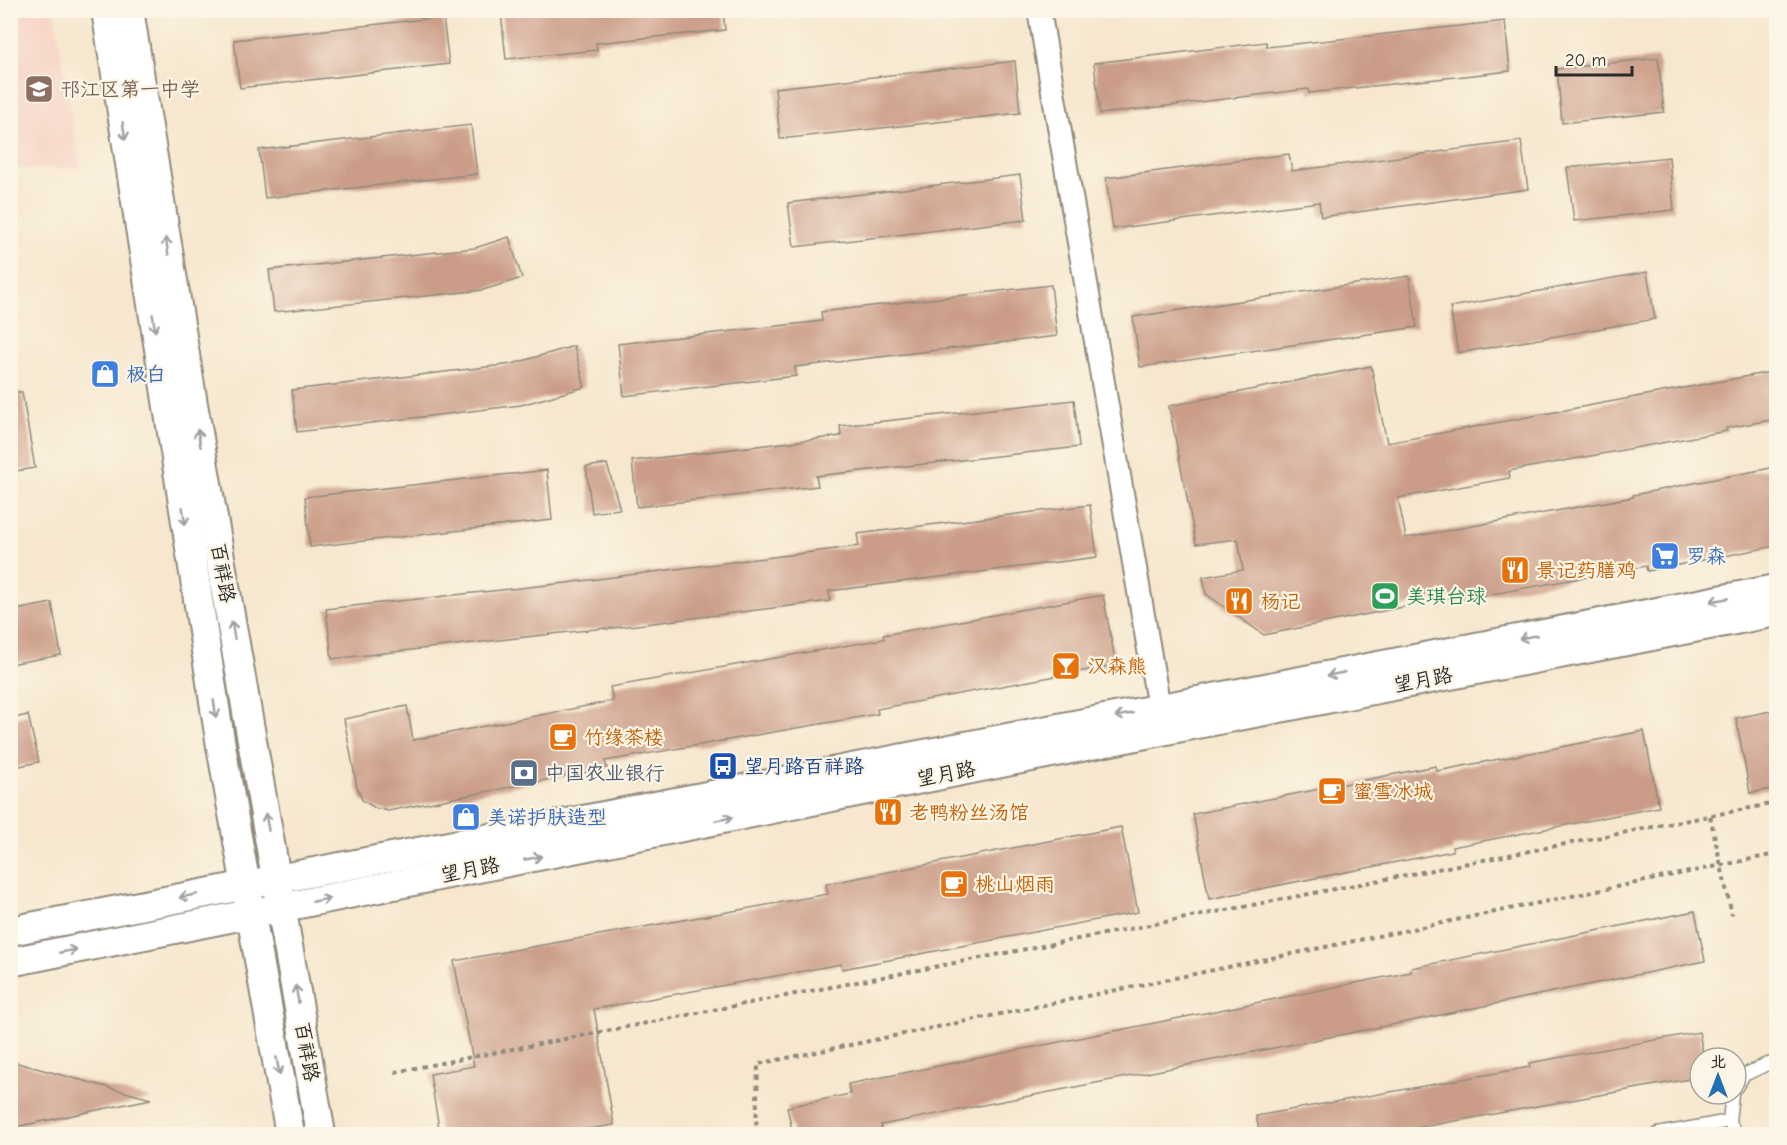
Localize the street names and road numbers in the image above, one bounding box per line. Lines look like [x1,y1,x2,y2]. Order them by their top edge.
street label: 百祥路 [206,541,240,606]
street label: 望月路 [1391,663,1456,697]
street label: 望月路 [914,757,979,791]
street label: 望月路 [438,853,503,887]
street label: 百祥路 [290,1020,324,1085]

